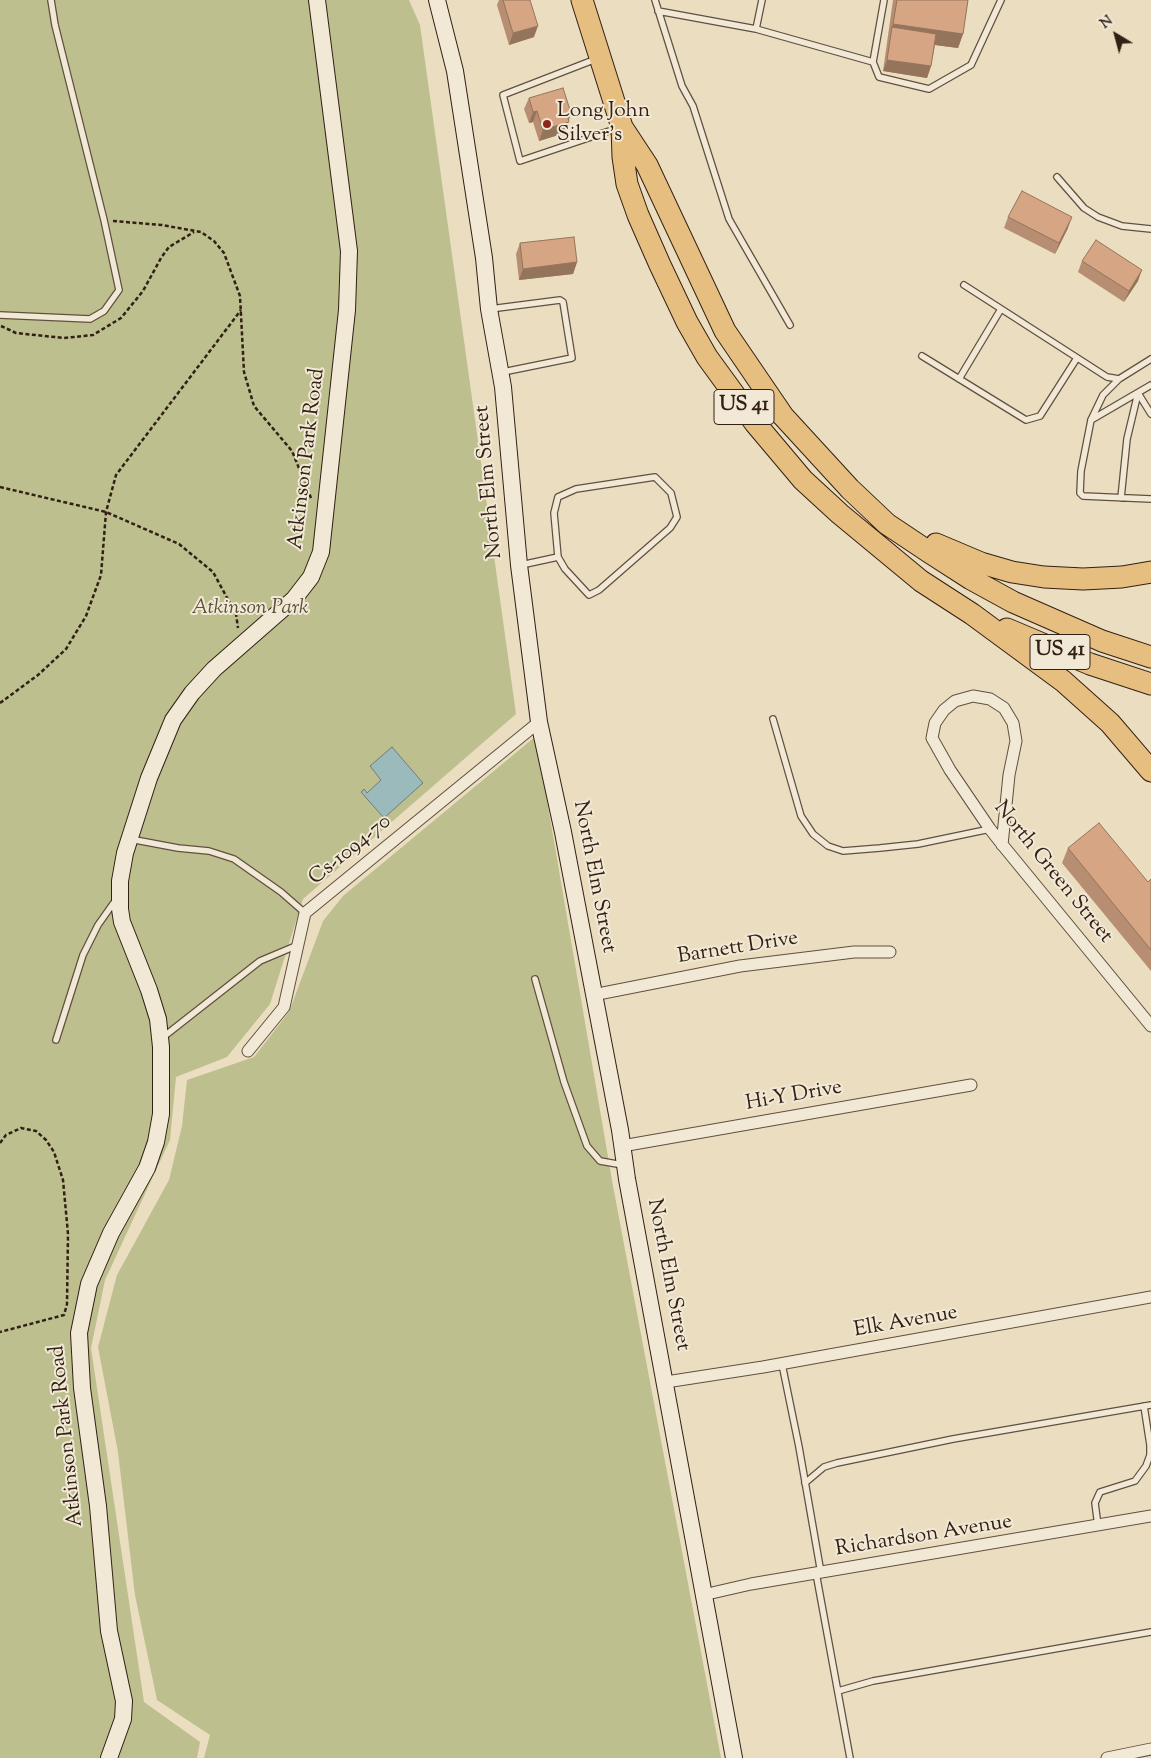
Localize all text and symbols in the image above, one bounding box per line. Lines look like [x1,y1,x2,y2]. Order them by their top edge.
north arrow [1091,10,1141,60]
text: N [1096,12,1117,34]
place label: Long John Silver's [557,99,650,149]
marker: Long John Silver's [541,118,553,130]
street label: Atkinson Park Road [284,367,332,551]
road number: US 41 [714,390,774,424]
street label: North Elm Street [471,404,509,560]
park label: Atkinson Park [192,596,308,622]
road number: US 41 [1030,634,1090,670]
street label: North Green Street [987,797,1117,949]
street label: North Elm Street [566,799,620,955]
street label: Cs-1094-70 [305,810,397,892]
street label: Barnett Drive [676,927,800,971]
street label: Hi-Y Drive [744,1076,844,1118]
street label: North Elm Street [640,1197,694,1353]
street label: Elk Avenue [852,1301,960,1345]
street label: Atkinson Park Road [46,1344,90,1528]
street label: Richardson Avenue [834,1511,1014,1563]

